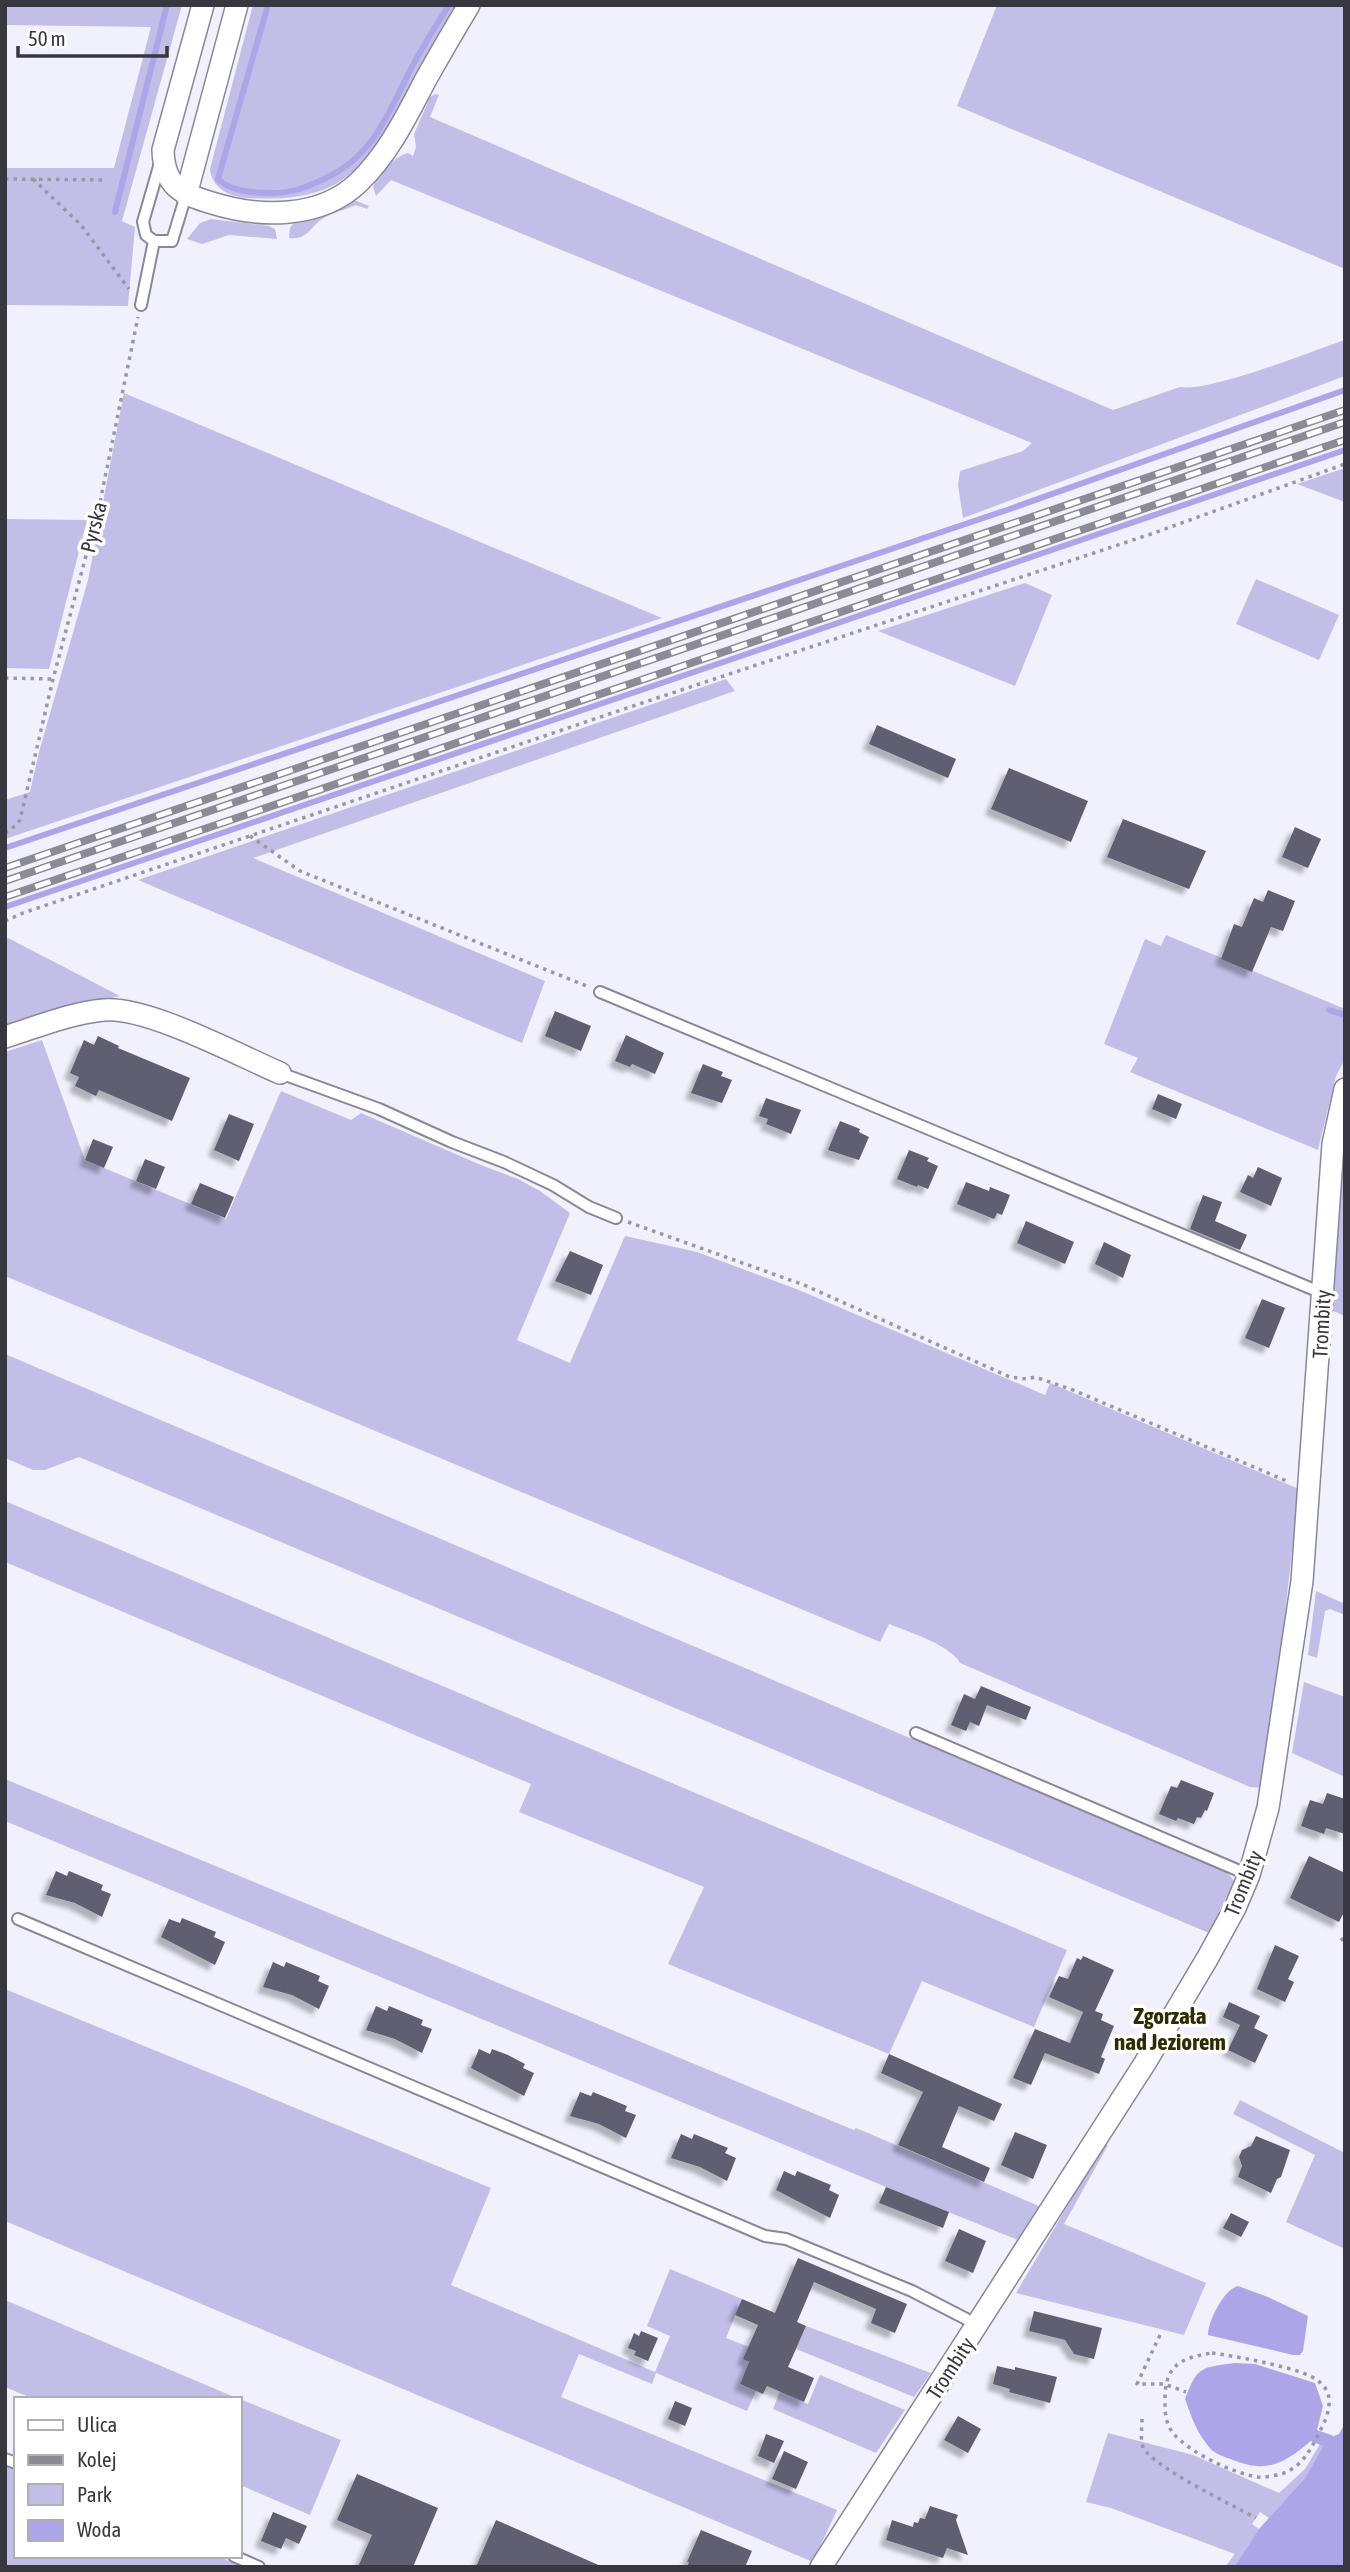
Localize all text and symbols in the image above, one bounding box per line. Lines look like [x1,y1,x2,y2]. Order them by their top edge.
scale bar [18,14,166,58]
text: 50 m [28,26,66,50]
street label: Pyrska [75,499,111,555]
street label: Trombity [1307,1289,1335,1359]
street label: Trombity [1219,1846,1267,1919]
district label: Zgorzała nad Jeziorem [1114,2003,1226,2055]
street label: Trombity [921,2332,979,2403]
legend [14,2397,242,2558]
text: Ulica [77,2412,117,2436]
text: Kolej [77,2447,116,2471]
text: Park [77,2482,112,2506]
text: Woda [77,2517,121,2541]

